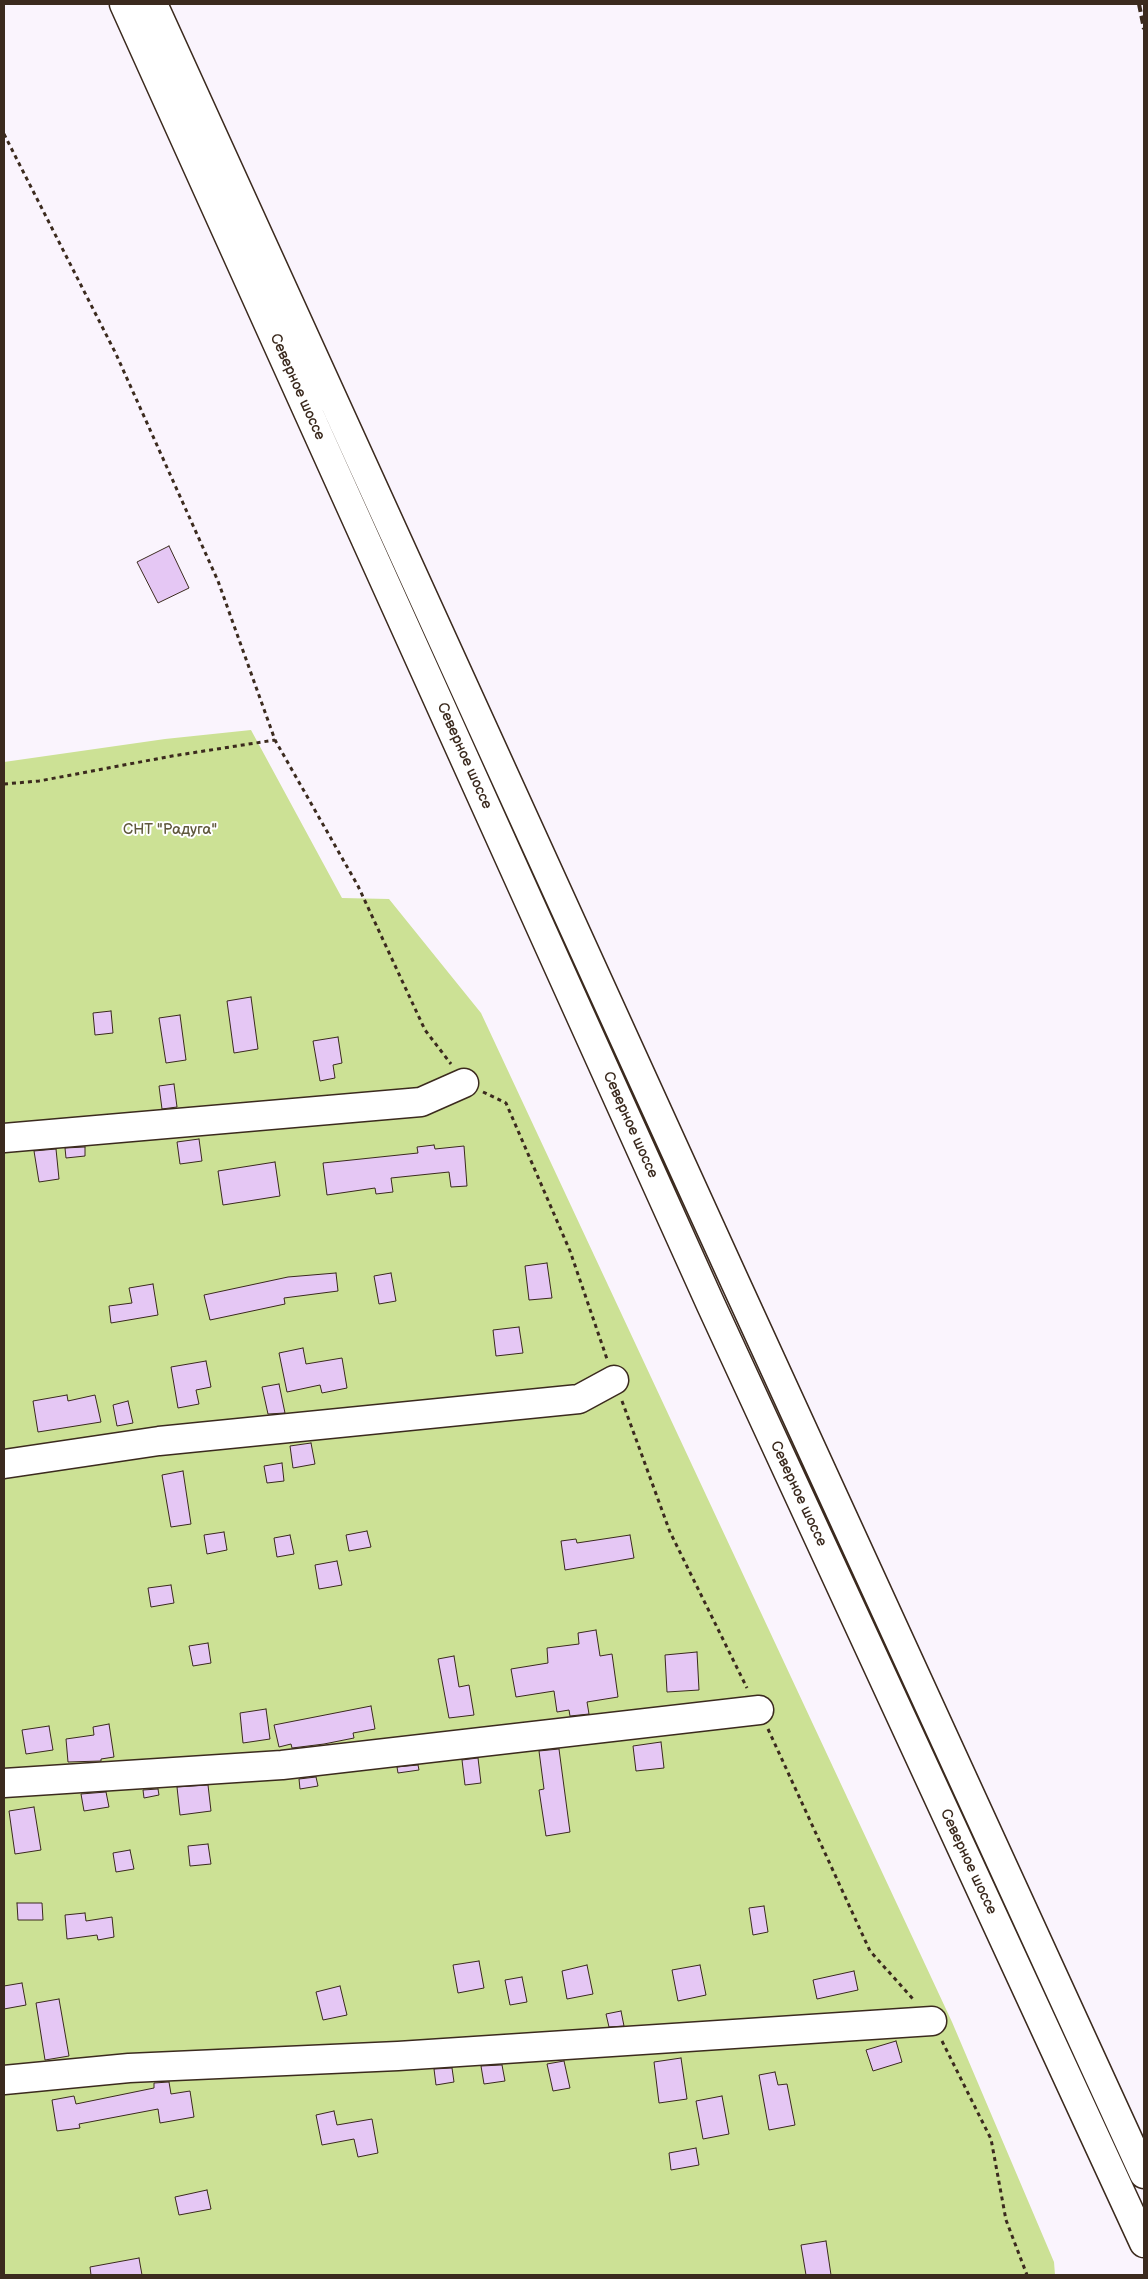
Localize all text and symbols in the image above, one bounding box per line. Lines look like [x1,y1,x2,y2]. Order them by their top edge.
street label: Северное шоссе [266,331,328,443]
street label: Северное шоссе [433,700,495,812]
park label: СНТ "Радуга" [123,821,217,839]
street label: Северное шоссе [599,1069,661,1181]
street label: Северное шоссе [766,1438,830,1550]
street label: Северное шоссе [936,1806,1000,1918]

